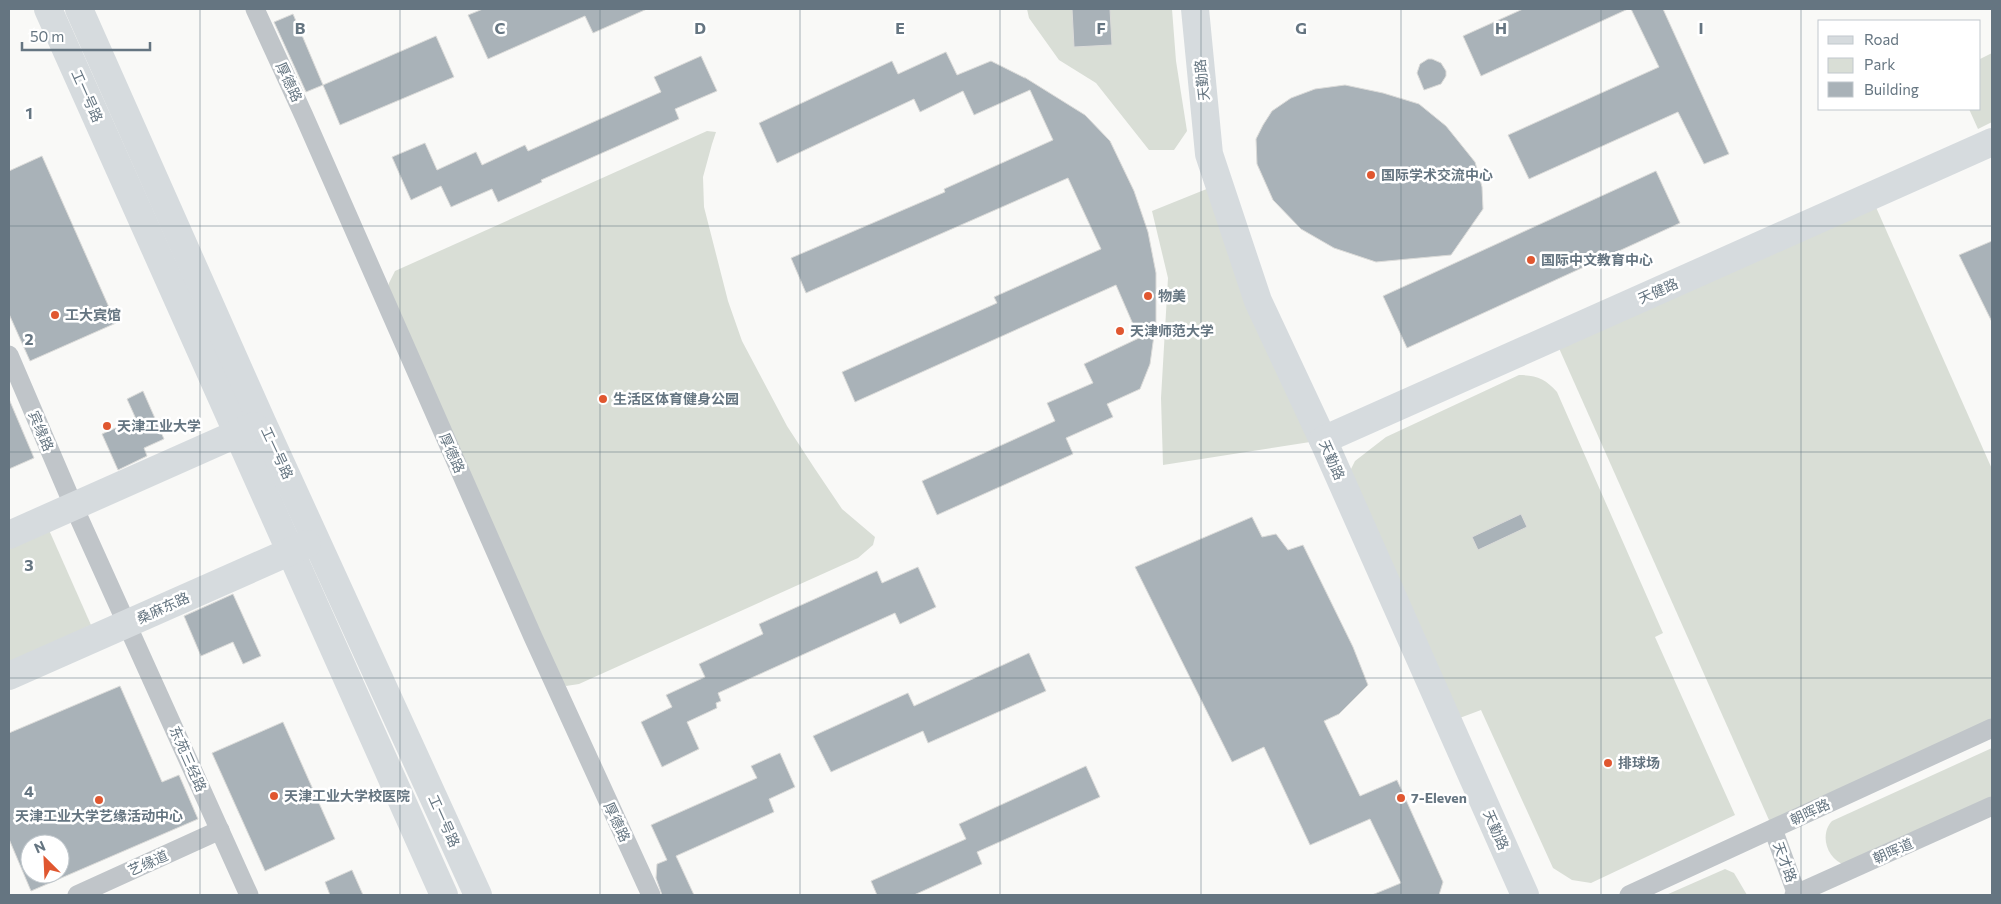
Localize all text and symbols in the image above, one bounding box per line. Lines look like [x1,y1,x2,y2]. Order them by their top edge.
text: B [295,18,306,37]
text: C [495,18,506,37]
text: D [694,18,706,37]
text: E [895,18,905,37]
text: F [1096,18,1106,37]
text: G [1295,18,1307,37]
text: H [1495,18,1507,37]
text: I [1698,18,1704,37]
scale bar [22,20,150,52]
legend [1818,20,1981,110]
text: 50 m [30,27,64,45]
text: Road [1864,30,1899,48]
text: Park [1864,55,1895,73]
street label: 天勤路 [1191,58,1212,102]
street label: 厚德路 [273,59,306,104]
street label: 工一号路 [68,67,107,125]
text: Building [1864,80,1919,98]
text: 1 [25,103,33,122]
place label: 国际学术交流中心 [1381,166,1493,183]
marker: 国际学术交流中心 [1365,169,1377,181]
place label: 国际中文教育中心 [1541,251,1653,268]
marker: 国际中文教育中心 [1525,254,1537,266]
street label: 天健路 [1635,274,1680,307]
place label: 物美 [1158,287,1186,304]
marker: 物美 [1142,290,1154,302]
place label: 工大宾馆 [65,306,121,323]
marker: 工大宾馆 [49,309,61,321]
place label: 天津师范大学 [1130,322,1214,339]
marker: 天津师范大学 [1114,325,1126,337]
text: 2 [24,329,34,348]
place label: 生活区体育健身公园 [613,390,739,407]
marker: 生活区体育健身公园 [597,393,609,405]
street label: 宾缘路 [25,408,57,453]
place label: 天津工业大学 [117,417,201,434]
marker: 天津工业大学 [101,420,113,432]
street label: 工一号路 [258,424,297,482]
street label: 厚德路 [436,430,469,475]
street label: 天勤路 [1316,437,1349,482]
text: 3 [24,555,34,574]
street label: 桑麻东路 [134,588,192,627]
street label: 东苑三经路 [166,723,210,794]
place label: 排球场 [1618,754,1660,771]
marker: 排球场 [1602,757,1614,769]
text: 4 [24,781,34,800]
place label: 天津工业大学校医院 [284,787,410,804]
place label: 7-Eleven [1411,789,1467,806]
marker: 天津工业大学校医院 [268,790,280,802]
street label: 工一号路 [425,792,464,850]
marker: 7-Eleven [1395,792,1407,804]
marker: 天津工业大学艺缘活动中心 [93,794,105,806]
street label: 朝晖路 [1787,795,1832,828]
street label: 厚德路 [601,799,634,844]
place label: 天津工业大学艺缘活动中心 [15,807,183,824]
street label: 天勤路 [1480,807,1513,852]
north arrow [20,834,70,884]
street label: 朝晖道 [1870,834,1915,867]
text: N [31,837,48,857]
street label: 天才路 [1770,839,1801,884]
street label: 艺缘道 [125,846,170,879]

